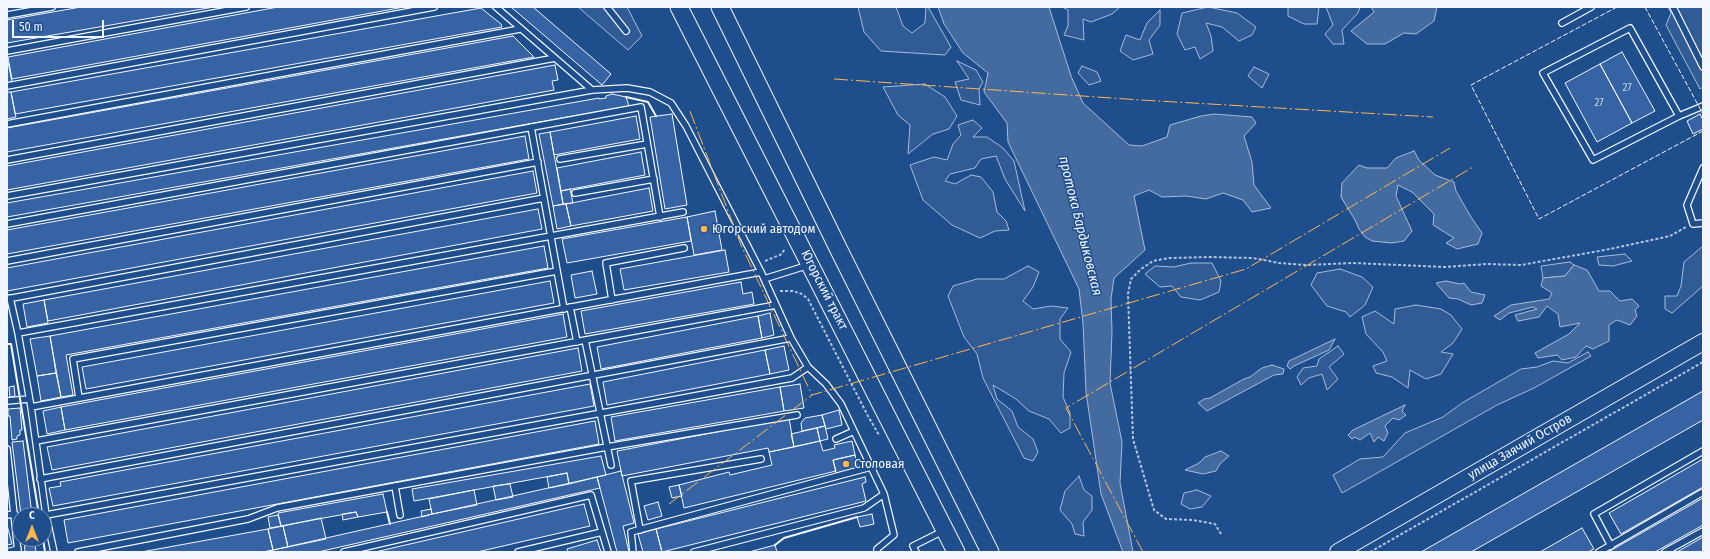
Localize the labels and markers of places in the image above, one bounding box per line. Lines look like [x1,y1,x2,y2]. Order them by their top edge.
place label: Югорский автодом [712,221,815,237]
marker: Югорский автодом [699,224,709,234]
place label: Столовая [854,456,904,472]
marker: Столовая [841,459,851,469]

